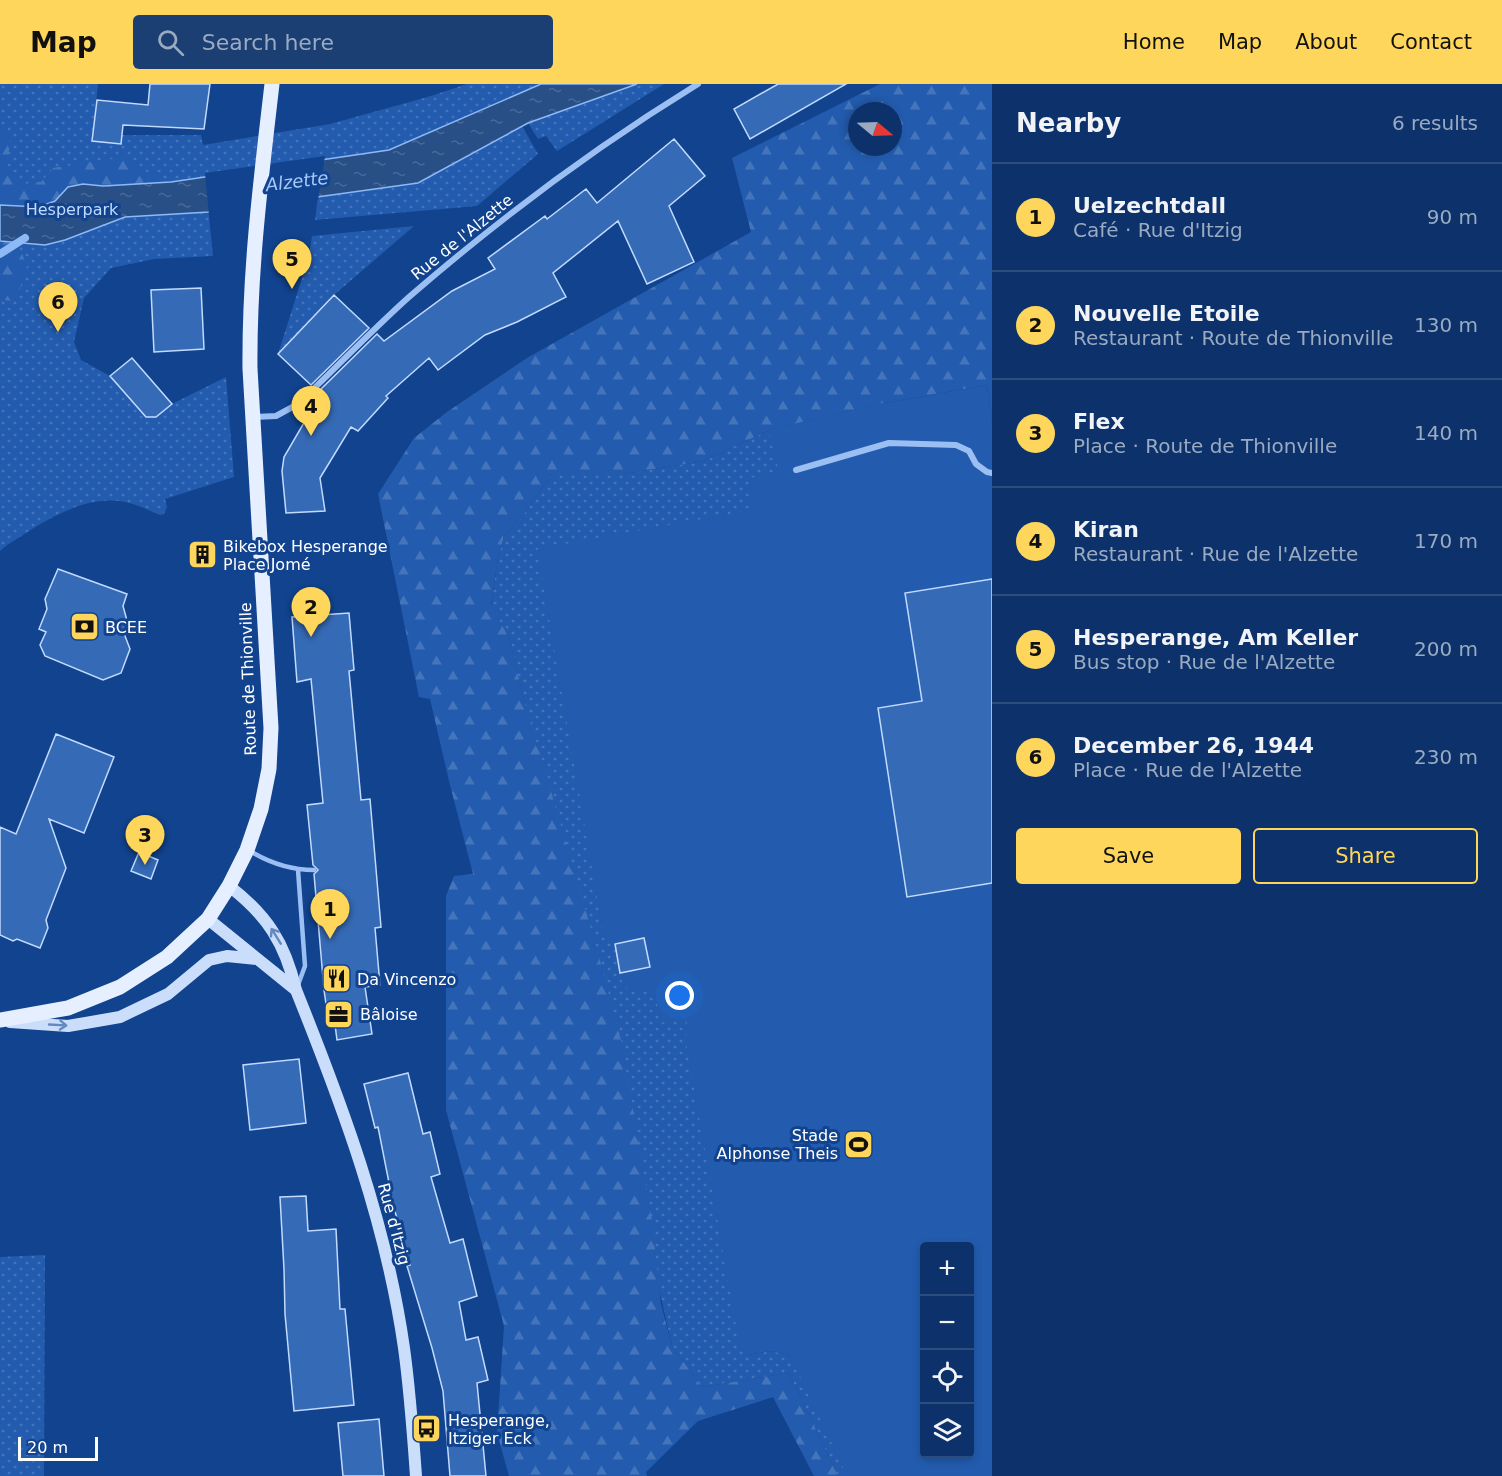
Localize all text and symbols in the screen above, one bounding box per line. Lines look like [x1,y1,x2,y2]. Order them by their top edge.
search box [133,15,553,69]
text: Map [30,26,97,59]
icon: search [154,26,187,59]
text: Search here [202,30,334,55]
text: Home [1123,30,1185,54]
text: Map [1218,30,1262,54]
text: About [1295,30,1357,54]
text: Contact [1390,30,1472,54]
north arrow [848,102,902,156]
text: Nearby [1016,108,1121,138]
text: 6 results [1392,111,1478,135]
water label: Alzette [263,167,330,195]
street label: Rue de l'Alzette [407,190,517,284]
text: Uelzechtdall [1073,193,1226,218]
park label: Hesperpark [26,200,119,219]
text: 1 [1029,205,1042,229]
text: 90 m [1427,205,1478,229]
text: Café · Rue d'Itzig [1073,218,1243,242]
pin: 5 [272,240,312,289]
pin: 6 [38,282,78,332]
text: Nouvelle Etoile [1073,301,1260,326]
text: 2 [1029,313,1042,337]
text: 130 m [1414,313,1478,337]
text: Restaurant · Route de Thionville [1073,326,1394,350]
pin: 4 [292,386,330,436]
text: Flex [1073,409,1125,434]
text: 3 [1029,421,1042,445]
text: 140 m [1414,421,1478,445]
text: Place · Route de Thionville [1073,434,1337,458]
text: Kiran [1073,517,1139,542]
text: 4 [1029,529,1042,553]
text: 170 m [1414,529,1478,553]
place label: Bikebox Hesperange Place Jomé [223,537,388,574]
building icon: Bikebox Hesperange Place Jomé [186,539,218,571]
text: Restaurant · Rue de l'Alzette [1073,542,1358,566]
pin: 2 [292,588,330,637]
street label: Route de Thionville [236,602,260,756]
bank icon: BCEE [68,611,100,643]
place label: BCEE [105,618,147,637]
text: Hesperange, Am Keller [1073,625,1358,650]
text: 5 [1029,637,1042,661]
text: 200 m [1414,637,1478,661]
text: Bus stop · Rue de l'Alzette [1073,650,1335,674]
text: December 26, 1944 [1073,733,1314,758]
text: 6 [1029,745,1042,769]
text: 230 m [1414,745,1478,769]
text: Place · Rue de l'Alzette [1073,758,1302,782]
pin: 3 [126,816,164,865]
button: Save [1016,828,1241,884]
button: Share [1253,828,1478,884]
pin: 1 [310,890,350,939]
one-way arrow [269,928,281,945]
restaurant icon: Da Vincenzo [320,963,352,995]
place label: Da Vincenzo [357,970,456,989]
your location [665,981,694,1010]
office icon: Bâloise [323,998,355,1030]
place label: Bâloise [360,1005,418,1024]
one-way arrow [48,1019,68,1030]
place label: Stade Alphonse Theis [717,1126,838,1163]
sports icon: Stade Alphonse Theis [843,1128,875,1160]
street label: Rue d'Itzig [374,1181,414,1267]
map controls [920,1242,974,1458]
button: + [920,1242,974,1296]
button: − [920,1296,974,1350]
button: locate [920,1350,974,1404]
button: layers [920,1404,974,1458]
place label: Hesperange, Itziger Eck [448,1411,550,1448]
bus stop icon: Hesperange, Itziger Eck [411,1413,443,1445]
scale bar [18,1434,98,1462]
text: 20 m [27,1438,68,1457]

